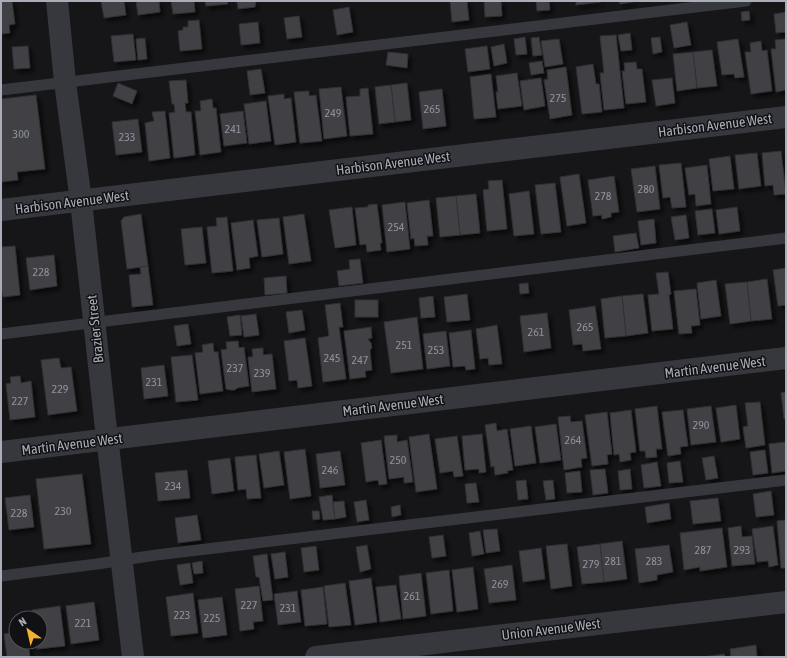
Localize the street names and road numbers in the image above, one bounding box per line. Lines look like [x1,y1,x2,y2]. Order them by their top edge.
street label: Harbison Avenue West [657,110,773,140]
street label: Harbison Avenue West [335,148,451,178]
street label: Harbison Avenue West [14,187,130,217]
street label: Brazier Street [83,294,107,364]
street label: Martin Avenue West [664,353,766,381]
street label: Martin Avenue West [342,391,444,419]
street label: Martin Avenue West [21,430,123,458]
street label: Union Avenue West [501,615,601,643]

